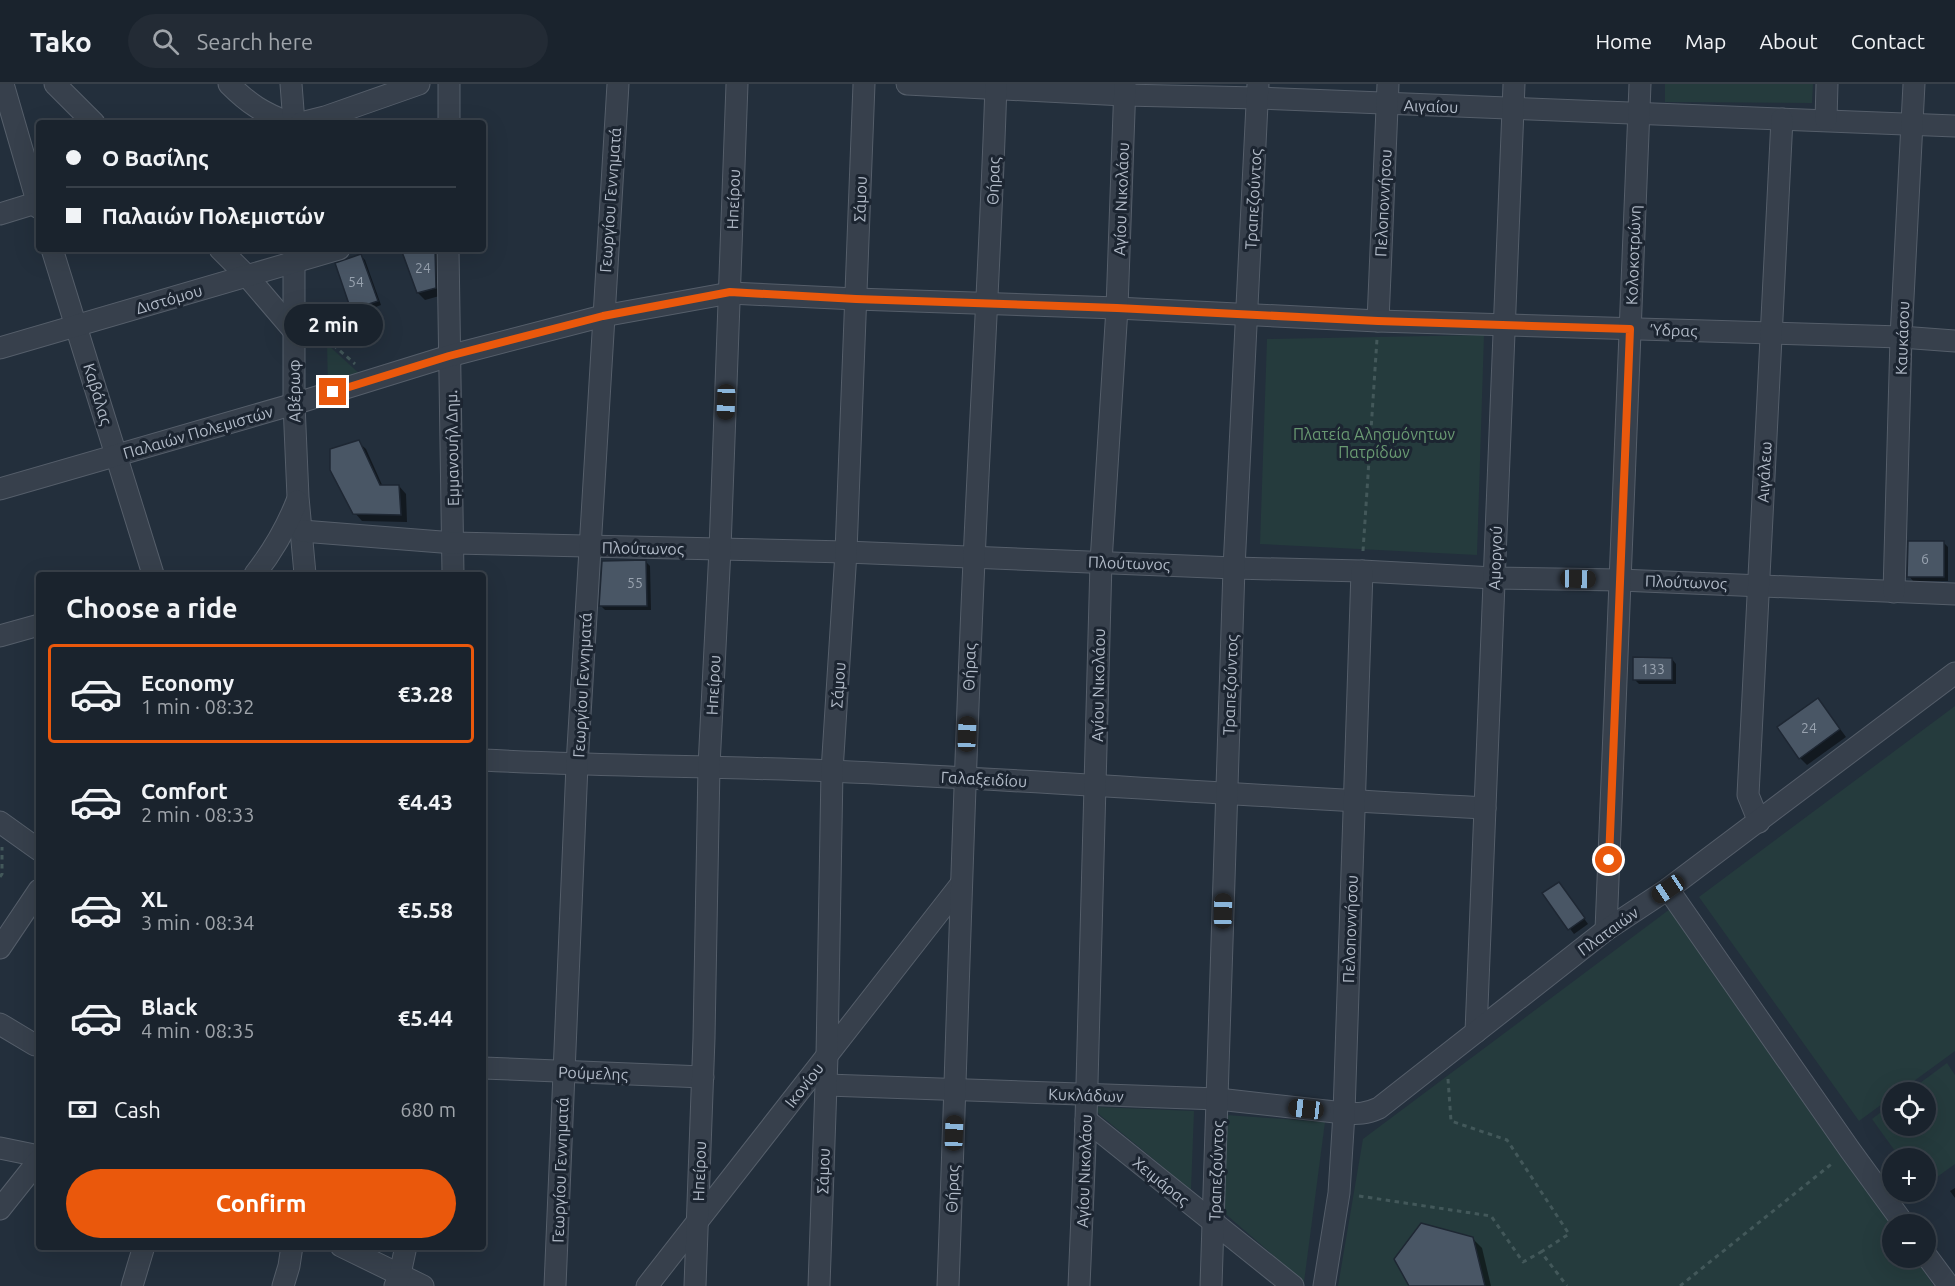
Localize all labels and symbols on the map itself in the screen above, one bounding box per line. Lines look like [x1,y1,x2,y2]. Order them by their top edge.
street label: Αιγαίου [1403,96,1459,116]
street label: Γεωργίου Γεννηματά [596,126,624,273]
street label: Αγίου Νικολάου [1110,142,1132,256]
street label: Τραπεζούντος [1241,148,1266,250]
street label: Πελοποννήσου [1371,148,1395,258]
street label: Θήρας [983,157,1004,205]
street label: Ηπείρου [723,168,743,230]
street label: Σάμου [850,176,870,222]
street label: Κολοκοτρώνη [1622,205,1644,305]
house number: 24 [415,260,431,276]
house number: 54 [348,274,364,290]
street label: Διστόμου [134,281,204,317]
street label: Καυκάσου [1892,301,1912,375]
callout: 2 min [284,305,382,347]
street label: Ύδρας [1649,320,1698,341]
street label: Αβέρωφ [284,359,304,423]
street label: Καβάλας [79,361,116,427]
route end [319,378,346,405]
car [716,384,736,420]
street label: Εμμανουήλ Δημ. [442,390,462,506]
street label: Παλαιών Πολεμιστών [121,402,275,462]
park label: Πλατεία Αλησμόνητων Πατρίδων [1293,425,1455,461]
street label: Αιγάλεω [1753,441,1775,503]
street label: Αμοργού [1485,525,1505,591]
street label: Πλούτωνος [602,538,684,559]
house number: 6 [1921,551,1929,567]
street label: Πλούτωνος [1088,553,1170,574]
car [1560,570,1596,588]
street label: Πλούτωνος [1645,572,1727,593]
house number: 55 [627,575,643,591]
street label: Γεωργίου Γεννηματά [569,611,595,758]
street label: Αγίου Νικολάου [1088,628,1108,742]
street label: Τραπεζούντος [1219,634,1242,736]
street label: Θήρας [959,643,980,691]
street label: Ηπείρου [702,654,724,716]
street label: Σάμου [827,661,849,709]
house number: 133 [1641,661,1665,677]
car [957,716,977,752]
house number: 24 [1801,720,1817,736]
street label: Γαλαξειδίου [940,768,1028,791]
route start [1595,846,1622,873]
car [1648,871,1688,907]
street label: Πελοποννήσου [1339,875,1361,983]
car [1214,893,1232,929]
street label: Πλαταιών [1574,903,1642,959]
street label: Ικονίου [781,1059,827,1111]
street label: Ρούμελης [558,1063,628,1084]
street label: Κυκλάδων [1048,1085,1124,1105]
street label: Γεωργίου Γεννηματά [548,1097,572,1243]
car [1287,1098,1325,1120]
street label: Αγίου Νικολάου [1073,1114,1095,1228]
car [944,1115,964,1151]
street label: Τραπεζούντος [1205,1120,1228,1222]
street label: Ηπείρου [689,1140,709,1202]
street label: Σάμου [813,1148,833,1194]
street label: Χειμάρας [1129,1153,1193,1210]
street label: Θήρας [942,1165,963,1213]

